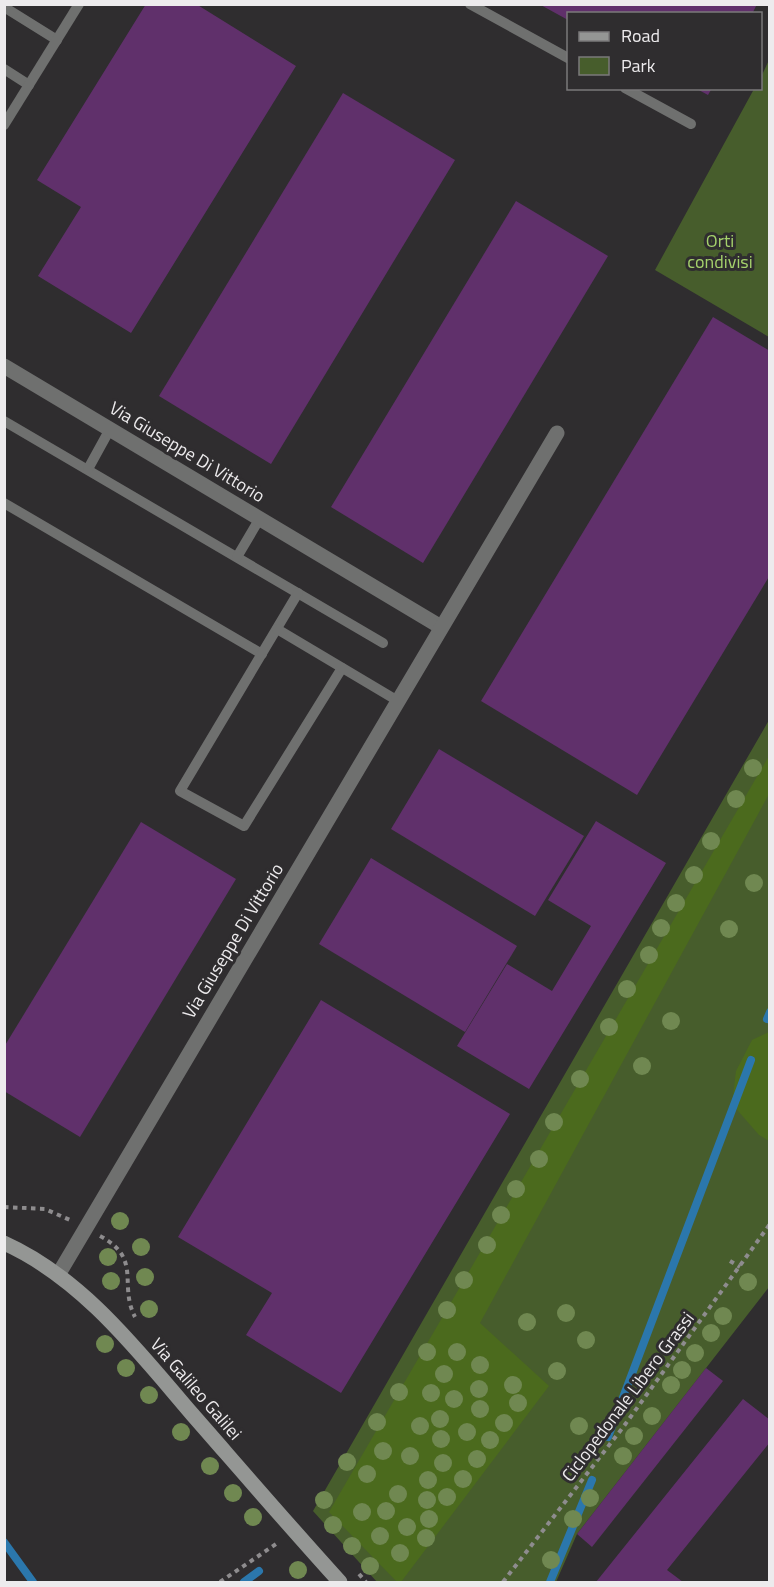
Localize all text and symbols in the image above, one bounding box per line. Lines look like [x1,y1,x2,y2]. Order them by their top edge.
legend [567,12,762,90]
text: Road [621,22,660,49]
text: Park [621,52,656,79]
park label: Orti condivisi [687,227,753,275]
street label: Via Giuseppe Di Vittorio [104,394,270,509]
street label: Via Giuseppe Di Vittorio [175,858,290,1024]
street label: Ciclopedonale Libero Grassi [555,1306,700,1487]
street label: Via Galileo Galilei [144,1332,248,1446]

